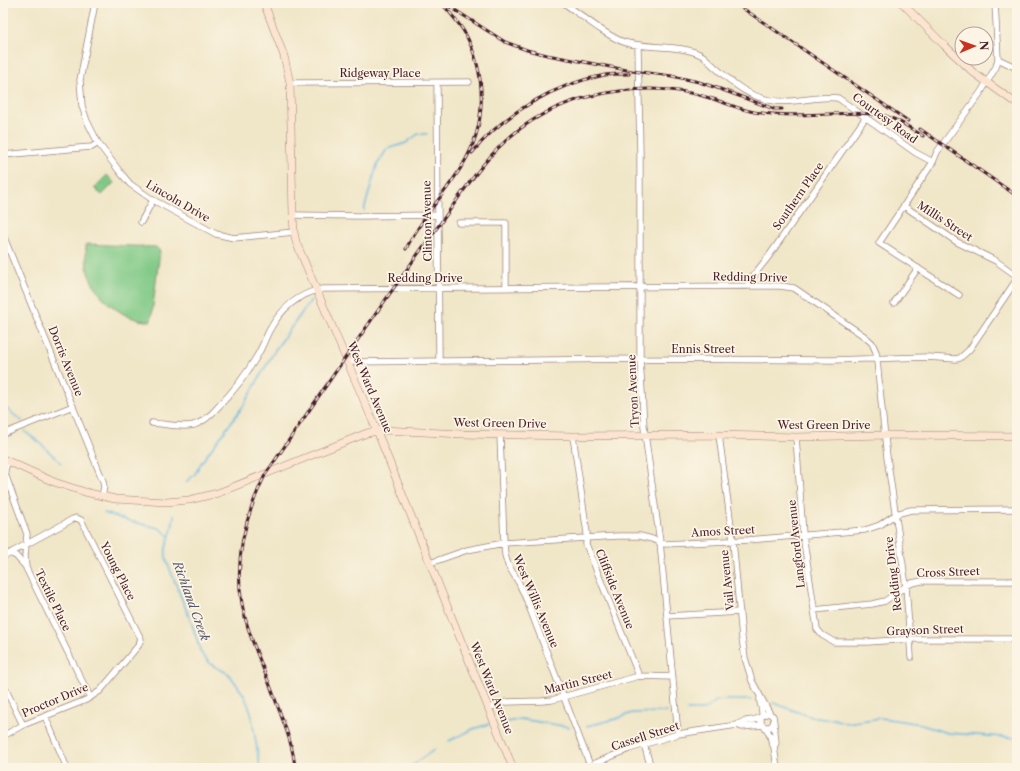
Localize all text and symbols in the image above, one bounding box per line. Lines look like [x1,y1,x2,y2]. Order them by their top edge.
north arrow [954,26,994,66]
text: N [977,41,991,51]
street label: Ridgeway Place [339,66,421,80]
street label: Courtesy Road [850,90,921,147]
street label: Southern Place [769,159,827,233]
street label: Lincoln Drive [143,177,213,225]
street label: Clinton Avenue [419,180,435,262]
street label: Millis Street [915,198,975,244]
street label: Redding Drive [712,269,788,285]
street label: Redding Drive [387,271,463,285]
street label: Dorris Avenue [46,324,86,398]
street label: West Ward Avenue [344,338,396,435]
street label: Ennis Street [671,342,735,356]
street label: Tryon Avenue [624,354,642,428]
street label: West Green Drive [452,415,547,431]
street label: West Green Drive [777,418,870,432]
street label: Langford Avenue [784,499,808,589]
street label: Amos Street [690,522,755,540]
street label: Redding Drive [881,536,905,612]
street label: Young Place [97,538,139,603]
street label: Cliffside Avenue [593,547,637,631]
street label: Vail Avenue [717,549,737,612]
street label: West Willis Avenue [510,551,562,650]
water label: Richland Creek [170,558,213,644]
street label: Cross Street [916,564,980,580]
street label: Textile Place [32,567,74,633]
street label: Grayson Street [886,622,964,638]
street label: West Ward Avenue [467,639,517,736]
street label: Martin Street [542,667,614,697]
street label: Proctor Drive [20,680,90,720]
street label: Cassell Street [609,718,681,754]

